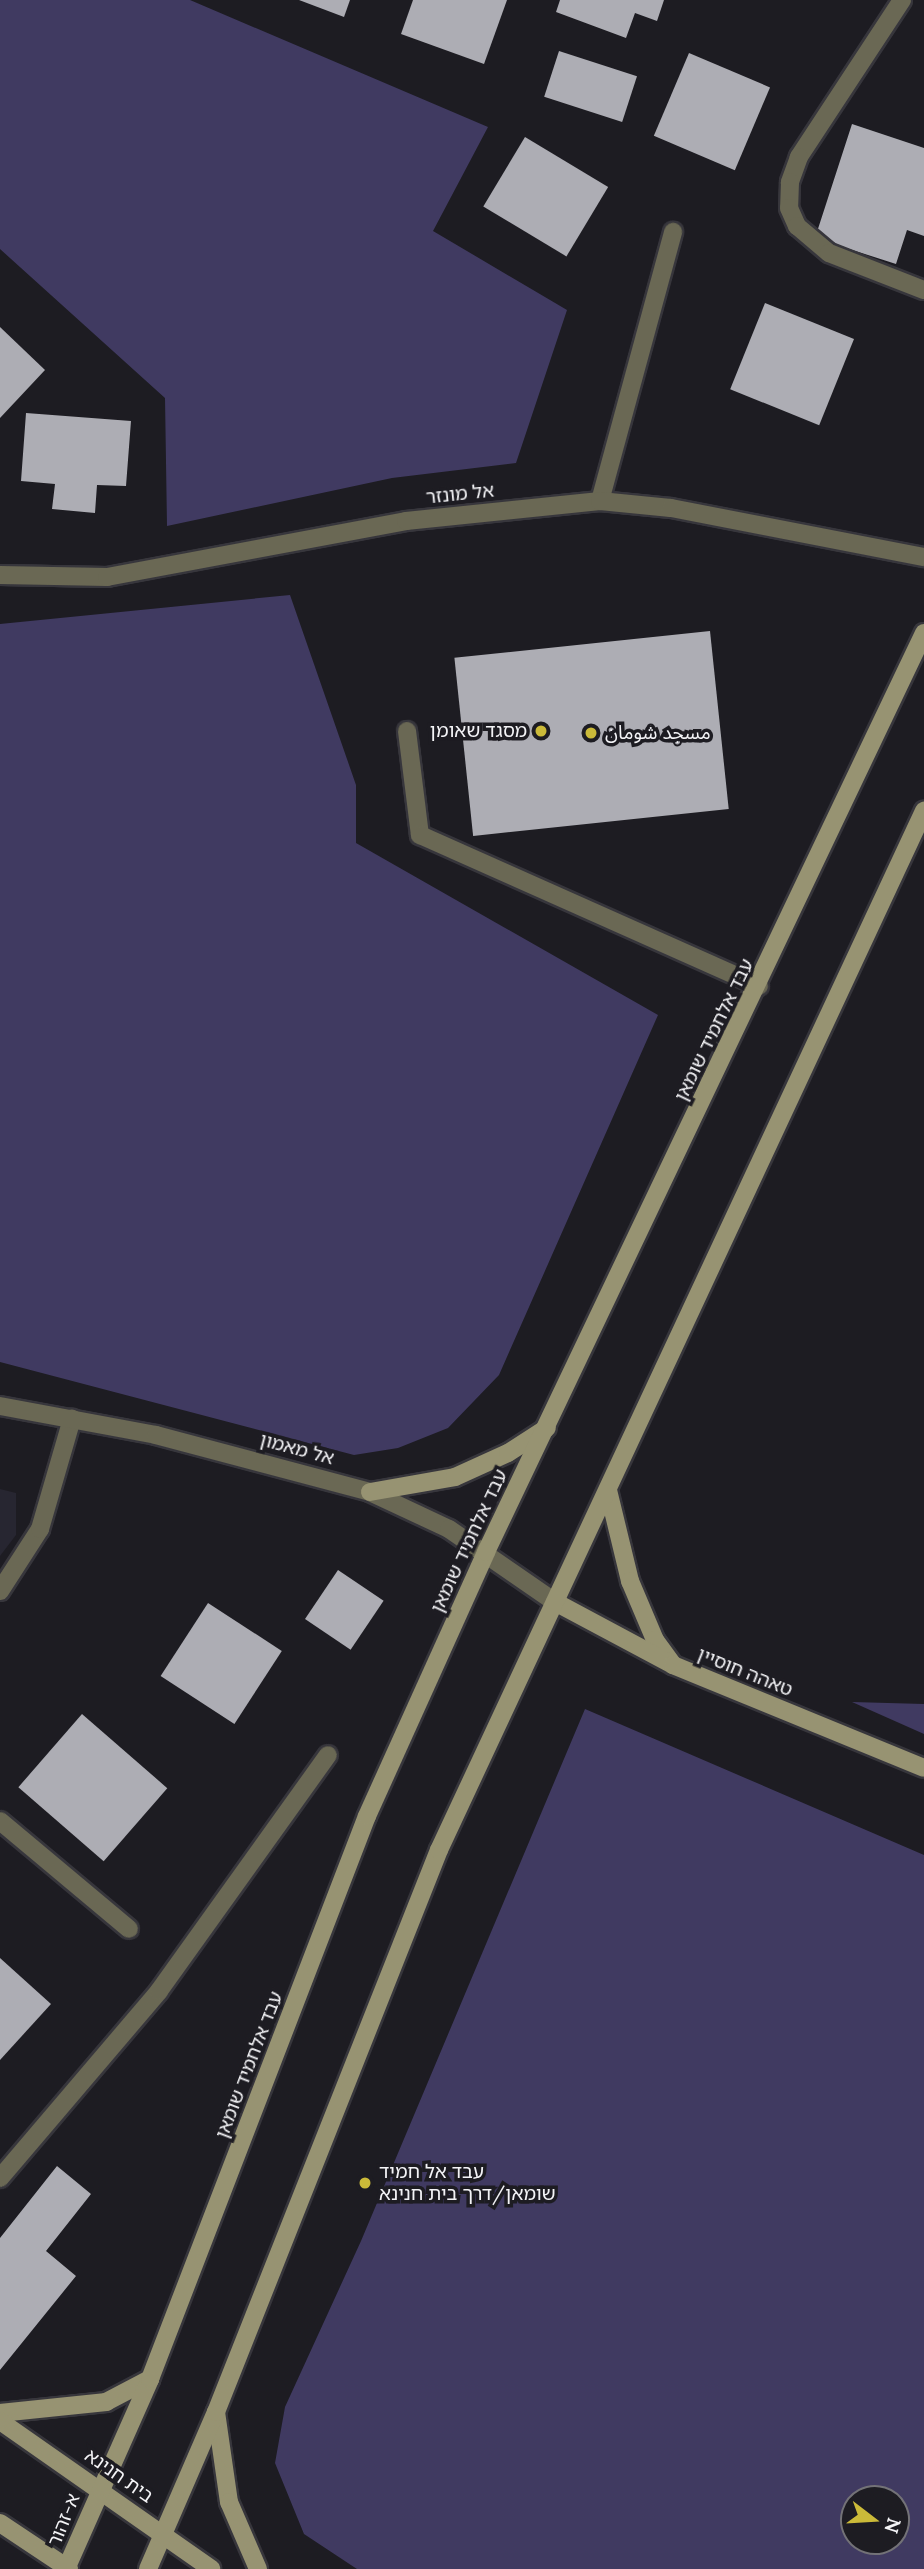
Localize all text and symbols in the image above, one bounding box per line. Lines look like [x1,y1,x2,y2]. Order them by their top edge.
street label: אל מונזר [425,479,495,509]
place label: מסגד שאומן [430,720,527,742]
place label: مسجد شومان [605,722,711,744]
marker: מסגד שאומן [533,723,549,739]
marker: مسجد شومان [583,725,599,741]
street label: עבד אלחמיד שומאן [670,955,758,1105]
street label: אל מאמון [257,1428,337,1470]
street label: עבד אלחמיד שומאן [426,1466,512,1616]
street label: טאהה חוסיין [694,1643,796,1701]
street label: עבד אלחמיד שומאן [211,1988,287,2142]
place label: עבד אל חמיד שומאן/דרך בית חנינא [379,2161,556,2205]
marker: עבד אל חמיד שומאן/דרך בית חנינא [357,2175,373,2191]
street label: בית חנינא [80,2444,158,2508]
north arrow [840,2485,910,2555]
street label: א-זהור [43,2490,85,2550]
text: N [880,2515,907,2536]

